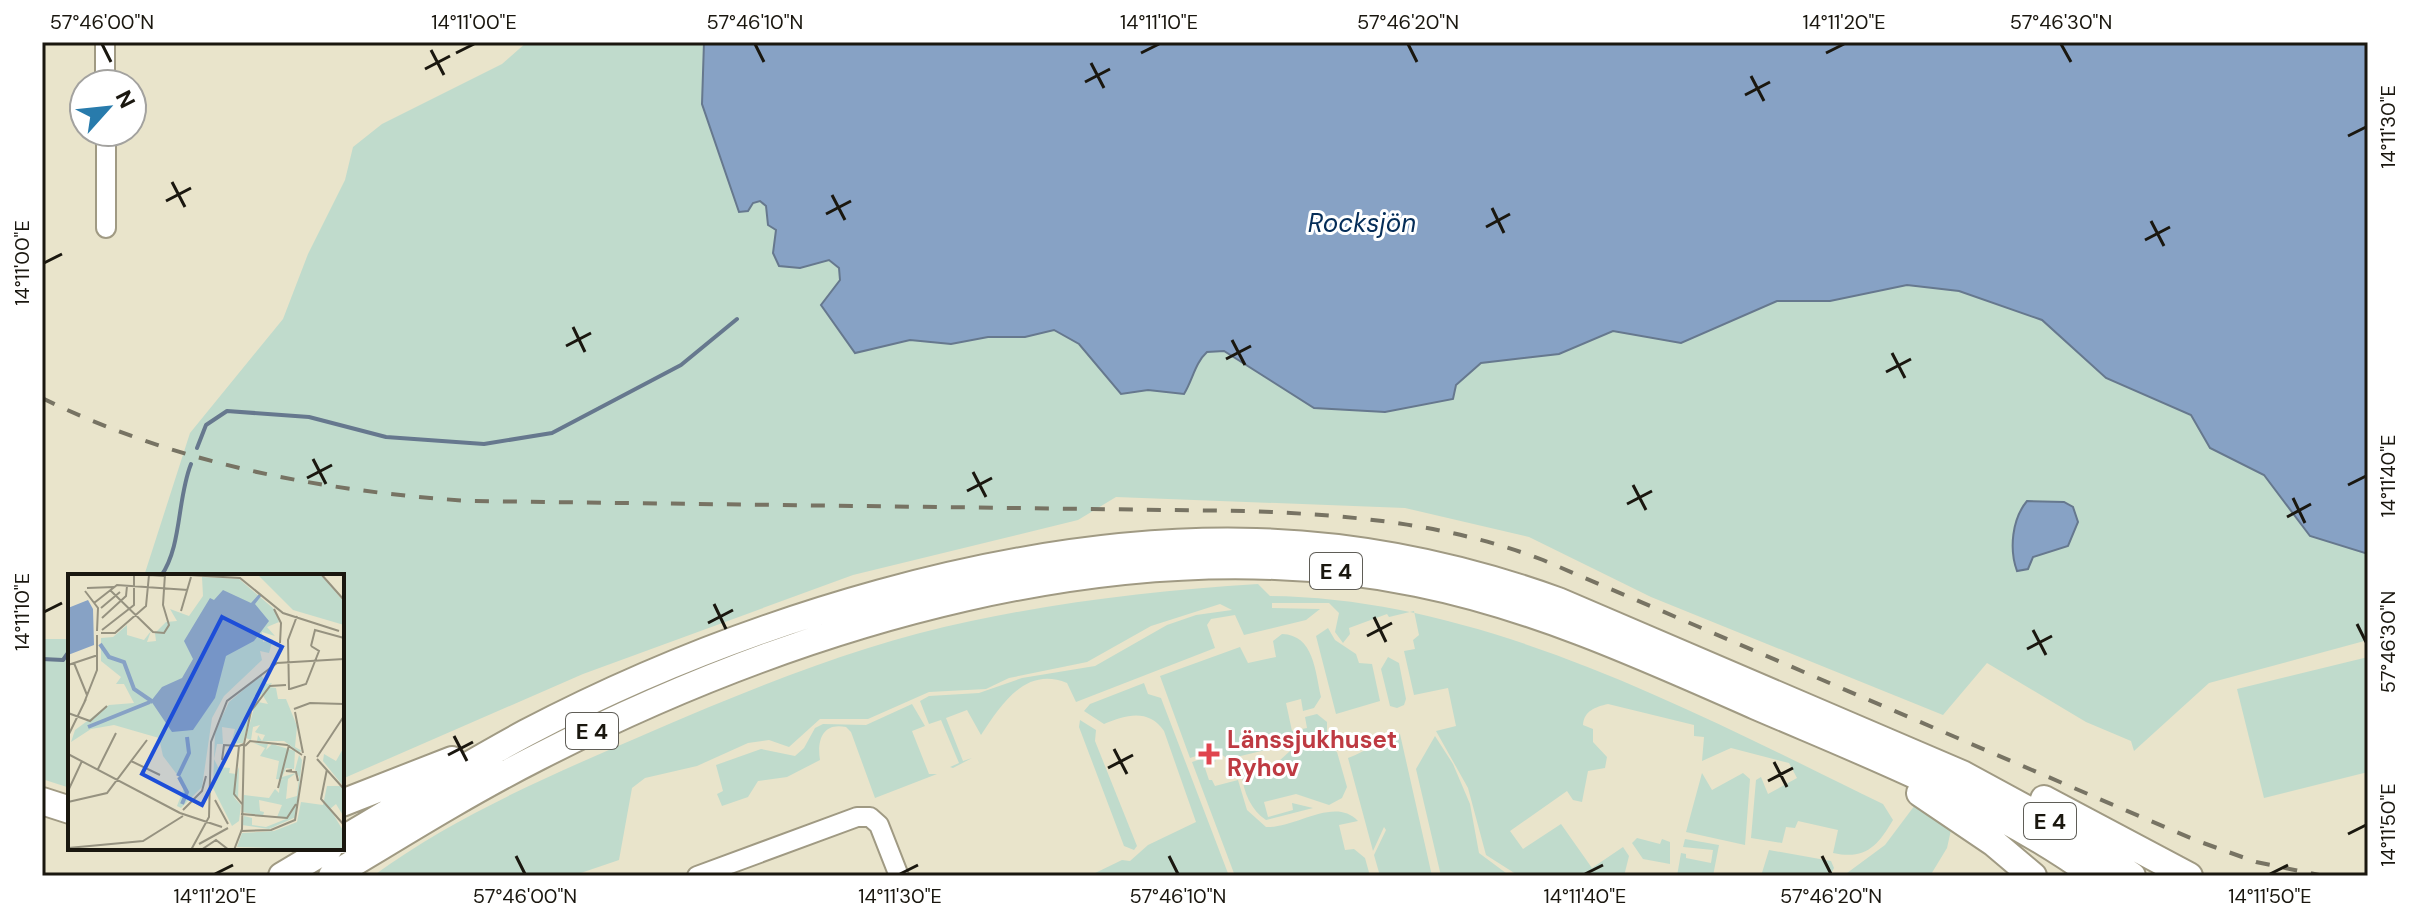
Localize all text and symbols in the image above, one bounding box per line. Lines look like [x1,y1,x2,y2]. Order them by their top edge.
text: 57°46'00"N [50,9,154,35]
text: 14°11'00"E [431,9,517,35]
text: 57°46'10"N [707,9,803,35]
text: 14°11'10"E [1120,9,1198,35]
text: 57°46'20"N [1357,9,1459,35]
text: 14°11'20"E [1802,9,1886,35]
text: 57°46'30"N [2010,9,2112,35]
north arrow [68,68,148,148]
text: N [109,85,142,113]
text: 14°11'30"E [2375,85,2401,169]
water label: Rocksjön [1308,206,1416,240]
text: 14°11'00"E [9,220,35,306]
text: 14°11'40"E [2375,435,2401,517]
road number: E 4 [1310,553,1362,589]
text: 14°11'10"E [9,573,35,651]
inset map [68,574,344,850]
text: 57°46'30"N [2375,591,2401,693]
road number: E 4 [566,713,618,749]
place label: Länssjukhuset Ryhov [1227,724,1397,783]
marker: Länssjukhuset Ryhov [1198,743,1220,765]
text: 14°11'50"E [2375,783,2401,867]
road number: E 4 [2024,803,2076,839]
text: 14°11'20"E [173,883,257,909]
text: 57°46'00"N [473,883,577,909]
text: 14°11'30"E [858,883,942,909]
text: 57°46'10"N [1130,883,1226,909]
text: 14°11'40"E [1544,883,1626,909]
text: 57°46'20"N [1780,883,1882,909]
text: 14°11'50"E [2228,883,2312,909]

